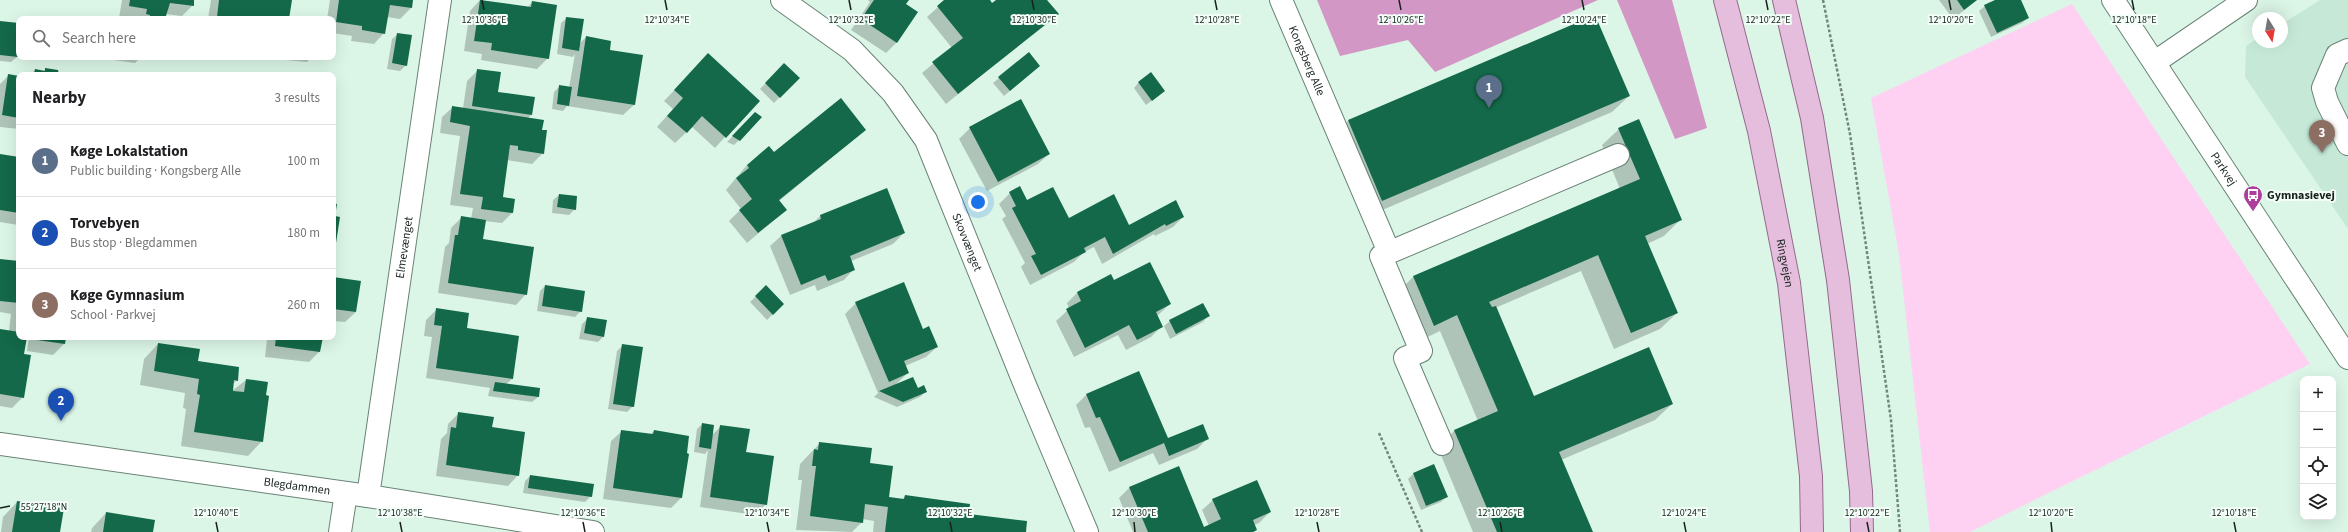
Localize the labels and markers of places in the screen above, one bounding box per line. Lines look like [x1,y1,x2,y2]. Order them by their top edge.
pin: 1 [1476,75,1502,108]
pin: 3 [2309,120,2335,153]
bus stop icon: Gymnasievej [2242,184,2264,212]
place label: Gymnasievej [2267,187,2335,204]
pin: 2 [48,388,74,421]

